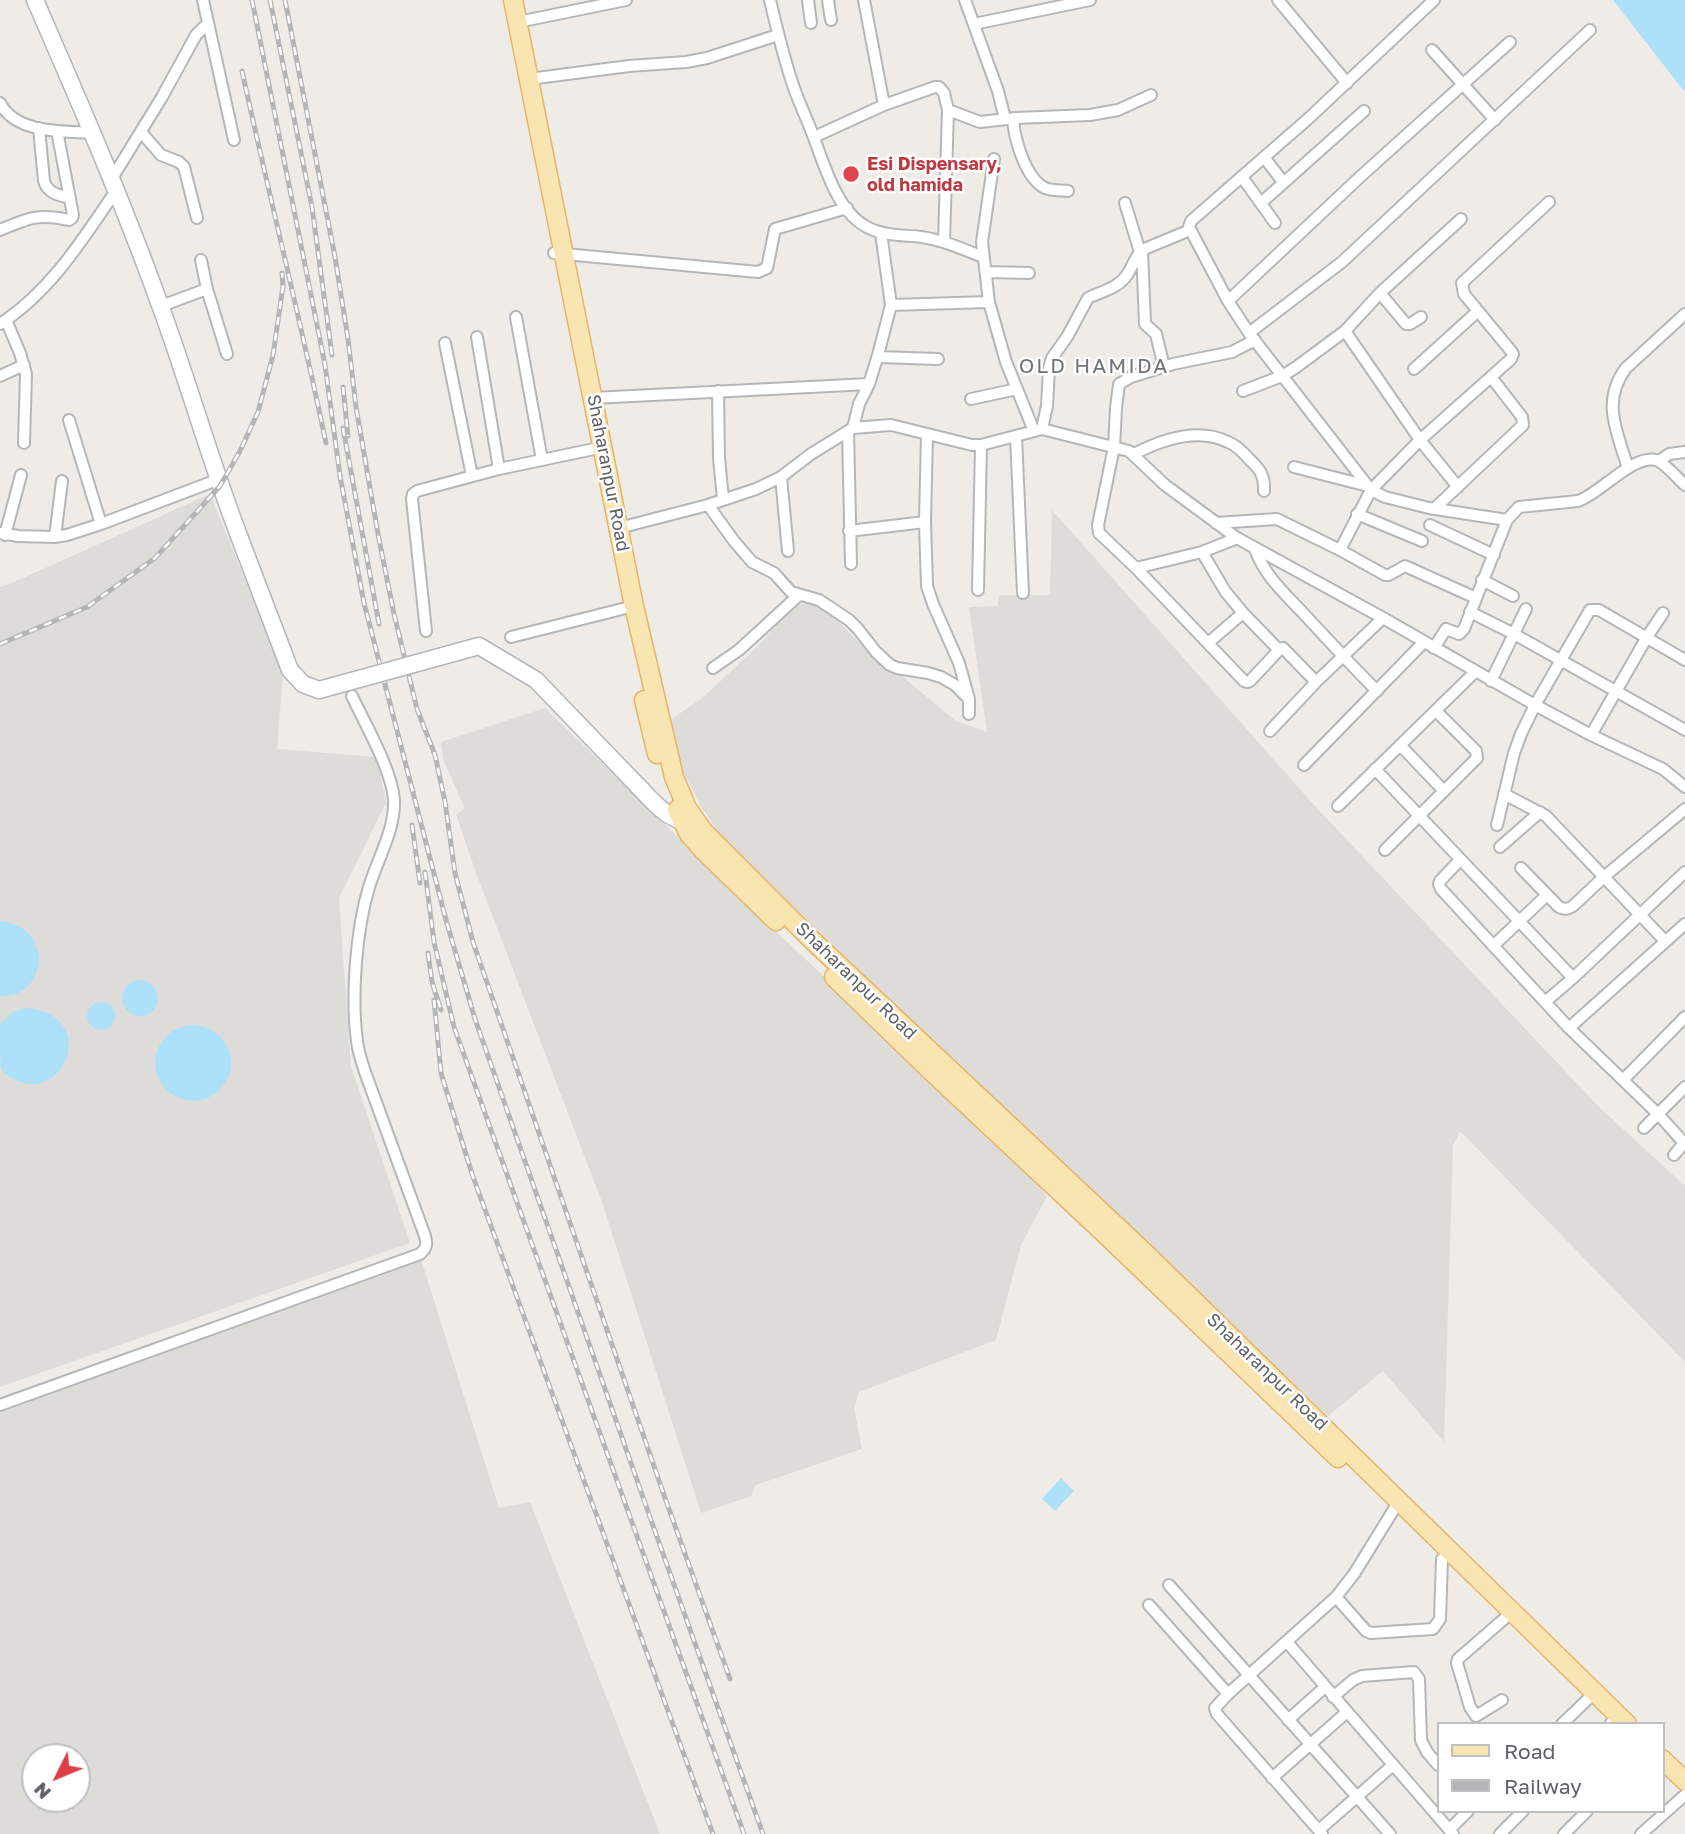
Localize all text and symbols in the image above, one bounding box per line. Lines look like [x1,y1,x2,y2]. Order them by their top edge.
place label: Esi Dispensary, old hamida [867,153,1002,196]
marker: Esi Dispensary, old hamida [841,164,861,184]
district label: OLD HAMIDA [1020,353,1168,379]
street label: Shaharanpur Road [582,393,634,553]
street label: Shaharanpur Road [791,918,921,1044]
street label: Shaharanpur Road [1202,1309,1332,1435]
legend [1436,1722,1664,1813]
text: Road [1504,1738,1555,1764]
north arrow [21,1743,91,1813]
text: Railway [1504,1773,1582,1799]
text: N [28,1778,55,1804]

